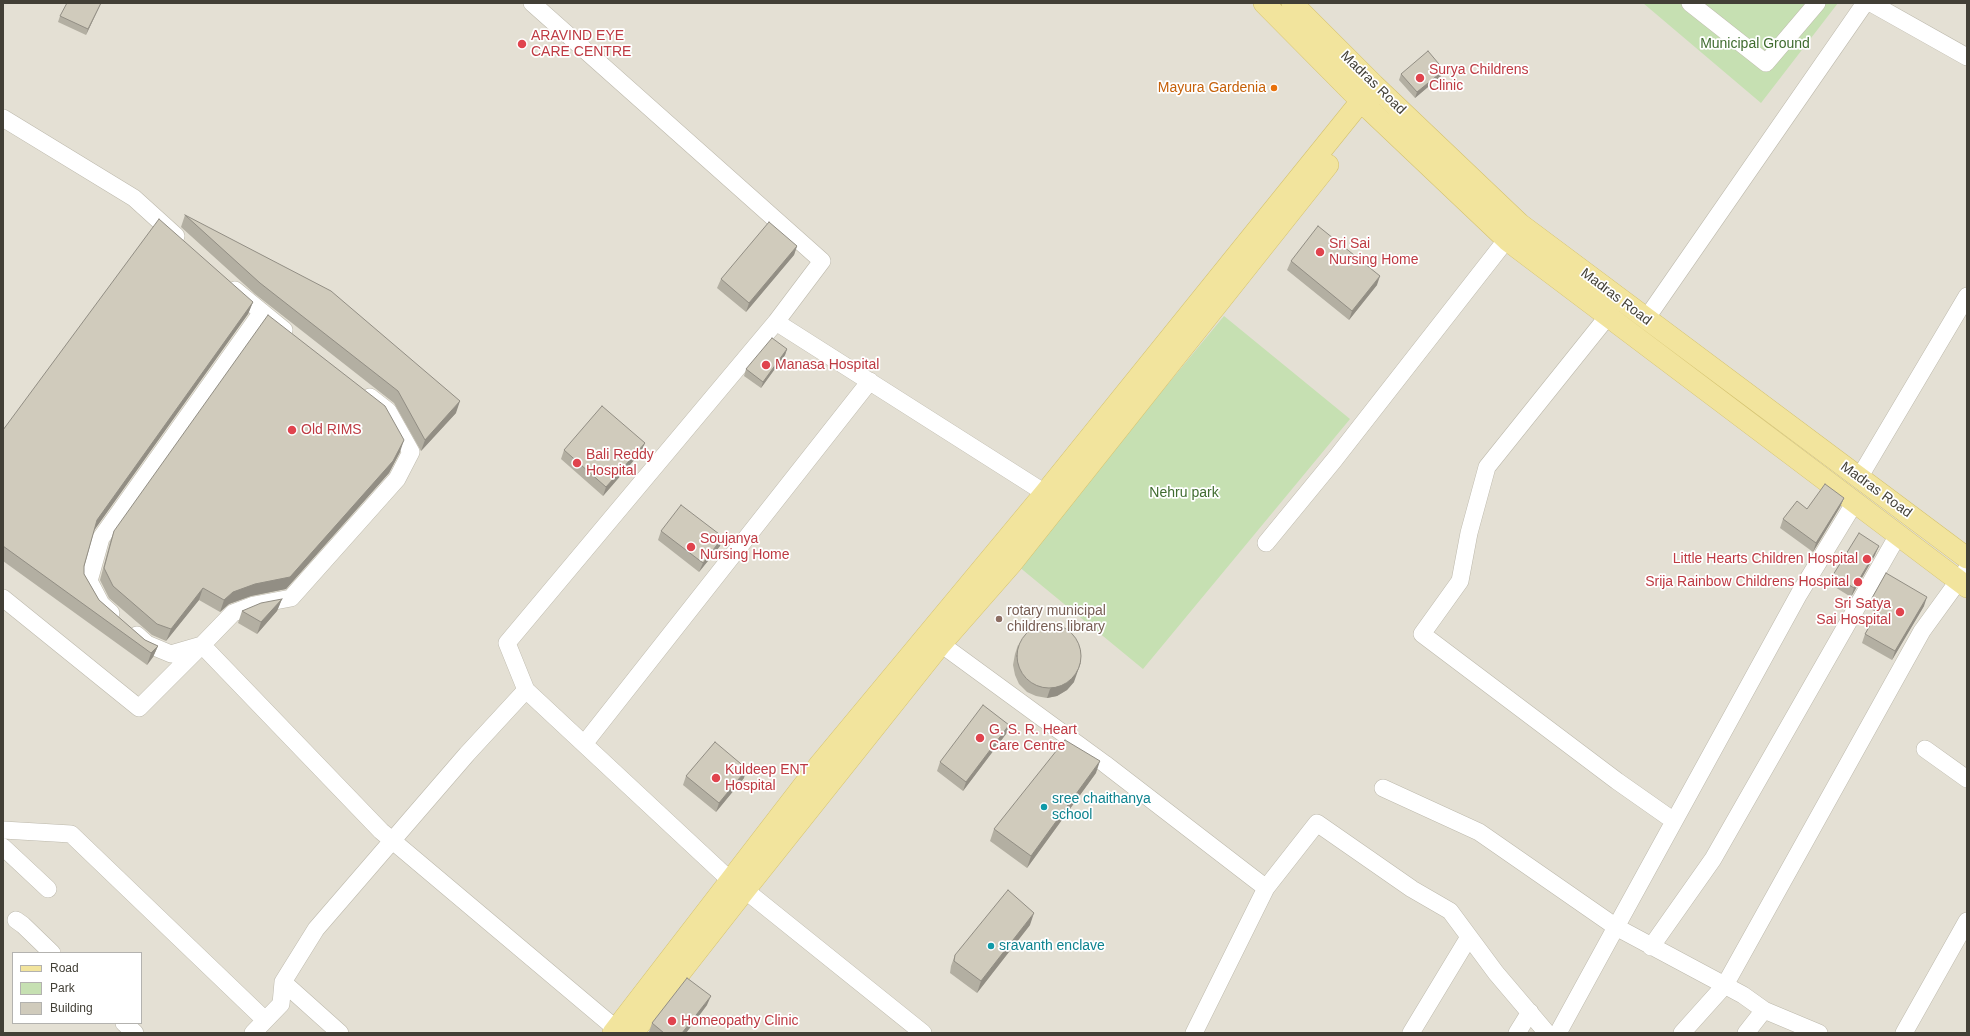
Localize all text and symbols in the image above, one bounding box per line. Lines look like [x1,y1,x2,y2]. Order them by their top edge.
place label: ARAVIND EYE CARE CENTRE [531,28,631,60]
park label: Municipal Ground [1700,36,1810,52]
marker: ARAVIND EYE CARE CENTRE [516,38,528,50]
street label: Madras Road [1337,48,1409,118]
place label: Surya Childrens Clinic [1429,62,1529,94]
marker: Surya Childrens Clinic [1414,72,1426,84]
place label: Mayura Gardenia [1158,80,1266,96]
marker: Mayura Gardenia [1269,83,1279,93]
place label: Sri Sai Nursing Home [1329,236,1418,268]
marker: Sri Sai Nursing Home [1314,246,1326,258]
street label: Madras Road [1577,265,1655,329]
place label: Manasa Hospital [775,357,879,373]
marker: Manasa Hospital [760,359,772,371]
place label: Old RIMS [301,422,362,438]
marker: Old RIMS [286,424,298,436]
place label: Bali Reddy Hospital [586,447,654,480]
marker: Bali Reddy Hospital [571,457,583,469]
street label: Madras Road [1837,459,1915,521]
park label: Nehru park [1149,485,1219,501]
place label: Soujanya Nursing Home [700,531,789,564]
marker: Soujanya Nursing Home [685,541,697,553]
place label: Little Hearts Children Hospital [1673,551,1858,567]
marker: Little Hearts Children Hospital [1861,553,1873,565]
place label: Srija Rainbow Childrens Hospital [1645,574,1849,590]
marker: Srija Rainbow Childrens Hospital [1852,576,1864,588]
place label: Sri Satya Sai Hospital [1816,596,1891,628]
place label: rotary municipal childrens library [1007,603,1106,636]
marker: Sri Satya Sai Hospital [1894,606,1906,618]
marker: rotary municipal childrens library [994,614,1004,624]
place label: G. S. R. Heart Care Centre [989,722,1077,754]
marker: G. S. R. Heart Care Centre [974,732,986,744]
place label: Kuldeep ENT Hospital [725,762,808,794]
marker: Kuldeep ENT Hospital [710,772,722,784]
place label: sree chaithanya school [1052,791,1151,824]
marker: sree chaithanya school [1039,802,1049,812]
place label: sravanth enclave [999,938,1105,954]
marker: sravanth enclave [986,941,996,951]
legend [12,952,142,1024]
text: Road [50,961,79,975]
text: Park [50,981,75,995]
text: Building [50,1001,93,1015]
place label: Homeopathy Clinic [681,1013,798,1029]
marker: Homeopathy Clinic [666,1015,678,1027]

